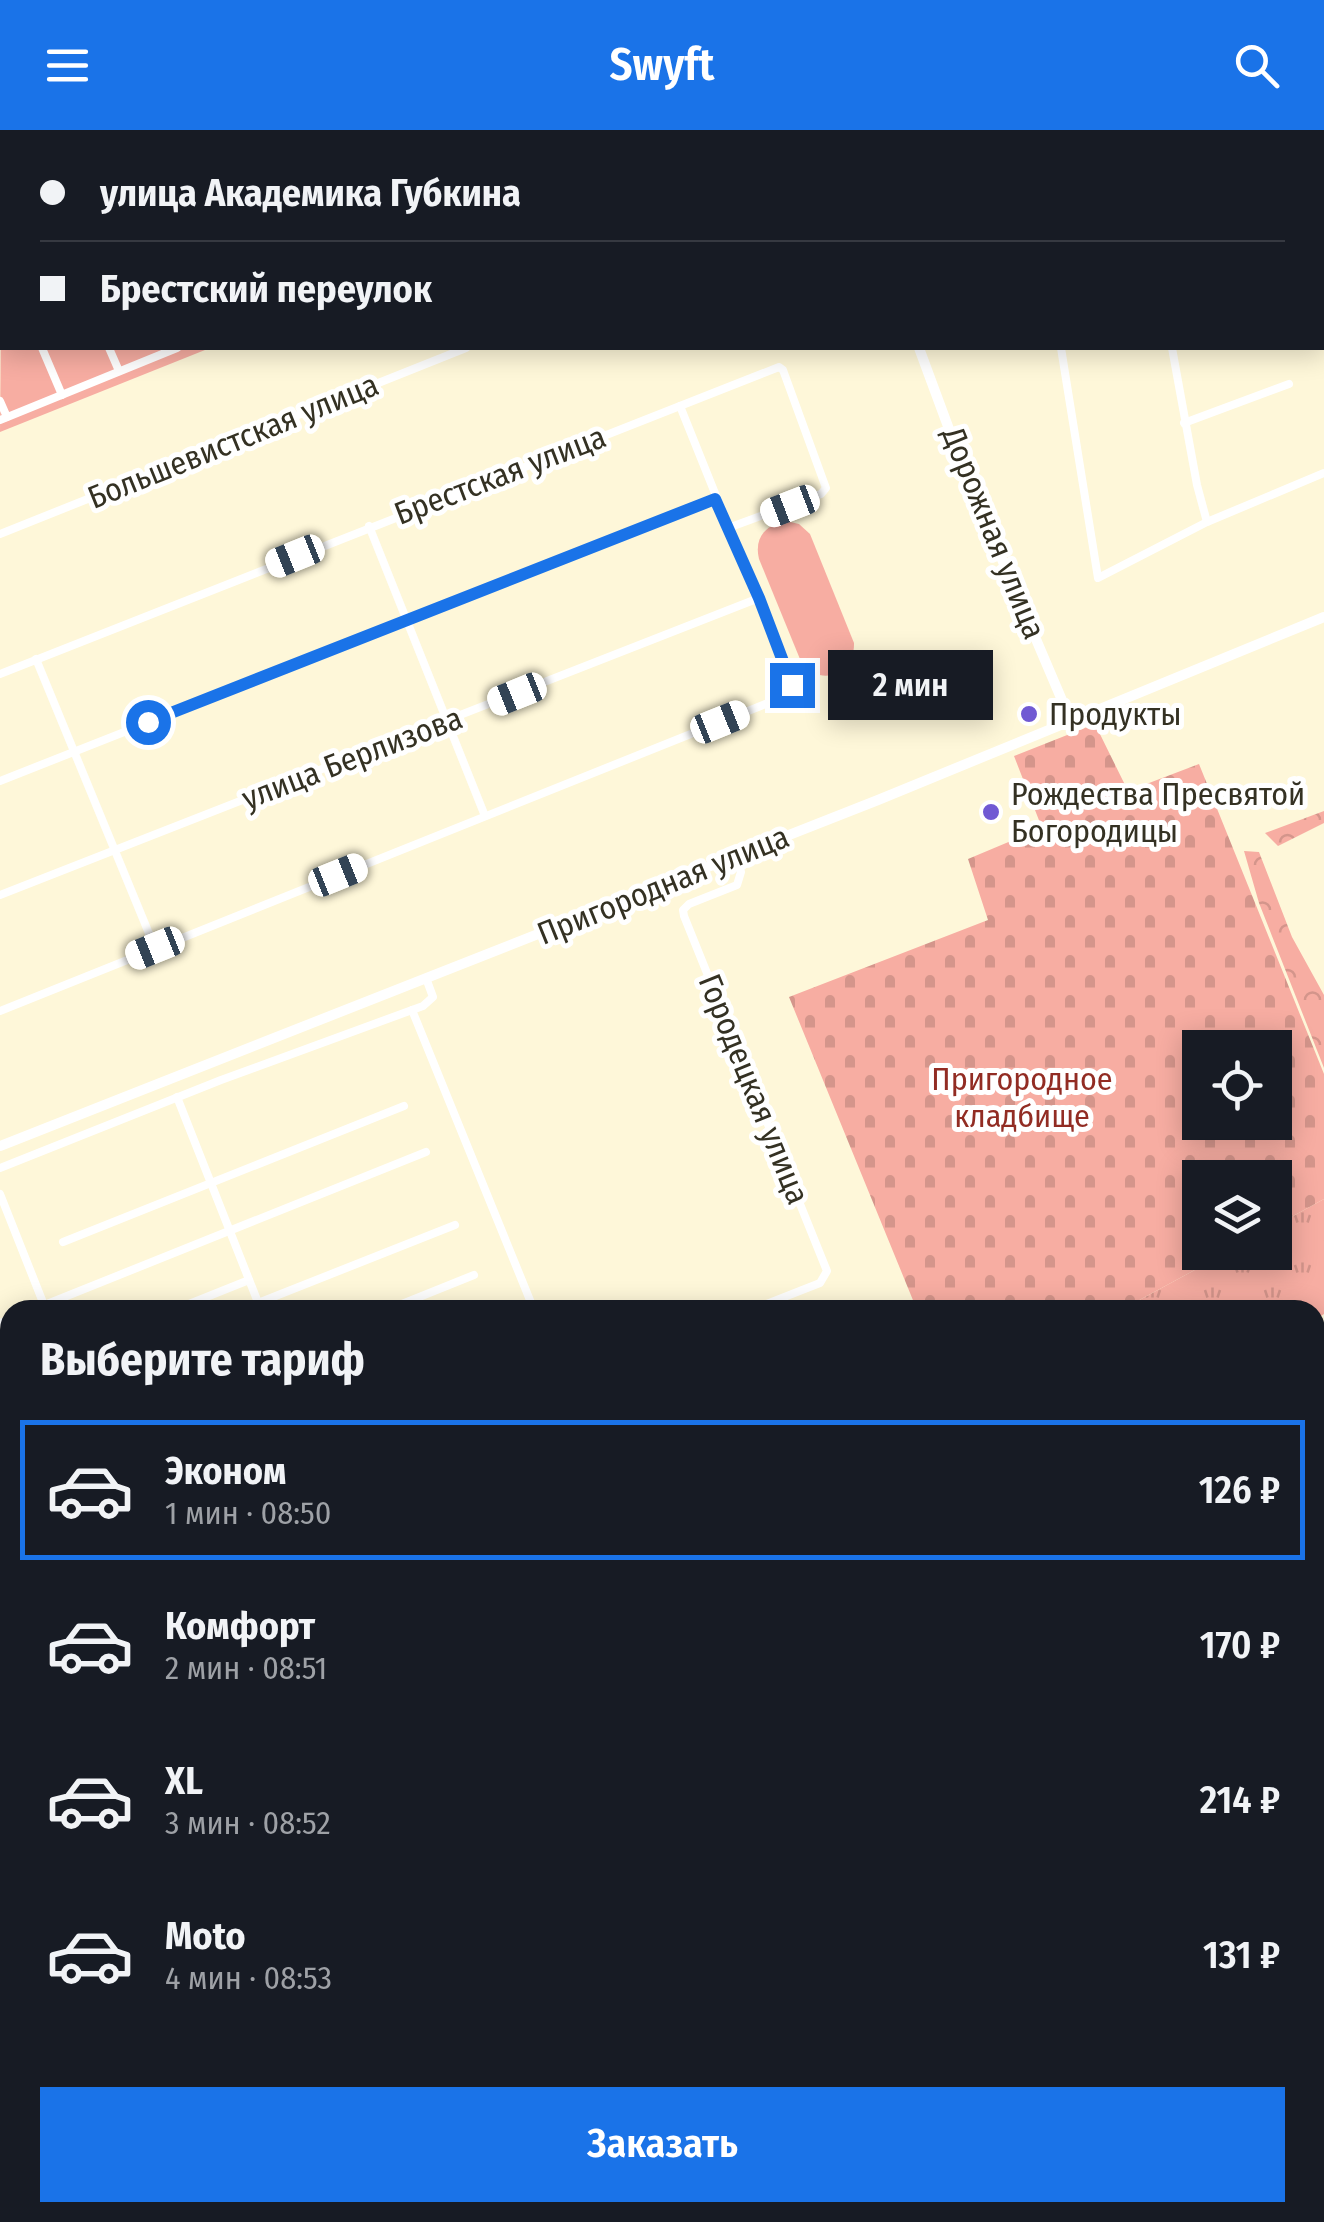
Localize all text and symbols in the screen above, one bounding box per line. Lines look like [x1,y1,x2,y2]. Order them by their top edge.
icon: menu [40,38,95,93]
text: Swyft [610,38,715,92]
icon: search [1229,38,1284,93]
text: улица Академика Губкина [100,170,521,216]
text: Брестский переулок [100,266,432,312]
street label: Большевистская улица [82,365,384,517]
street label: Брестская улица [389,417,611,533]
street label: Дорожная улица [934,421,1054,644]
car [757,481,823,531]
car [262,531,328,581]
callout: 2 мин [827,650,992,720]
route end [770,663,815,708]
text: 2 мин [873,666,948,704]
car [484,669,550,719]
place label: Продукты [1049,695,1182,733]
car [687,697,753,747]
street label: улица Берлизова [236,699,468,817]
route start [126,700,171,745]
marker: Продукты [1018,703,1040,725]
place label: Рождества Пресвятой Богородицы [1011,775,1305,850]
marker: Рождества Пресвятой Богородицы [980,801,1002,823]
street label: Пригородная улица [532,817,794,953]
car [305,850,371,900]
car [122,923,188,973]
street label: Городецкая улица [691,969,817,1209]
map controls [1182,1030,1292,1270]
button: locate [1182,1030,1292,1140]
park label: Пригородное кладбище [931,1060,1113,1135]
button: layers [1182,1160,1292,1270]
text: Выберите тариф [40,1333,365,1387]
icon: car [45,1445,135,1535]
text: Эконом [165,1448,286,1494]
text: 126 ₽ [1199,1467,1280,1513]
text: 1 мин · 08:50 [165,1494,331,1532]
icon: car [45,1600,135,1690]
text: Комфорт [165,1603,315,1649]
text: 170 ₽ [1200,1622,1280,1668]
text: 2 мин · 08:51 [165,1649,327,1687]
icon: car [45,1755,135,1845]
text: XL [165,1758,203,1804]
text: 214 ₽ [1200,1777,1280,1823]
text: 3 мин · 08:52 [165,1804,331,1842]
icon: car [45,1910,135,2000]
text: Moto [165,1913,246,1959]
text: 131 ₽ [1203,1932,1280,1978]
text: 4 мин · 08:53 [165,1959,332,1997]
button: Заказать [40,2087,1285,2202]

